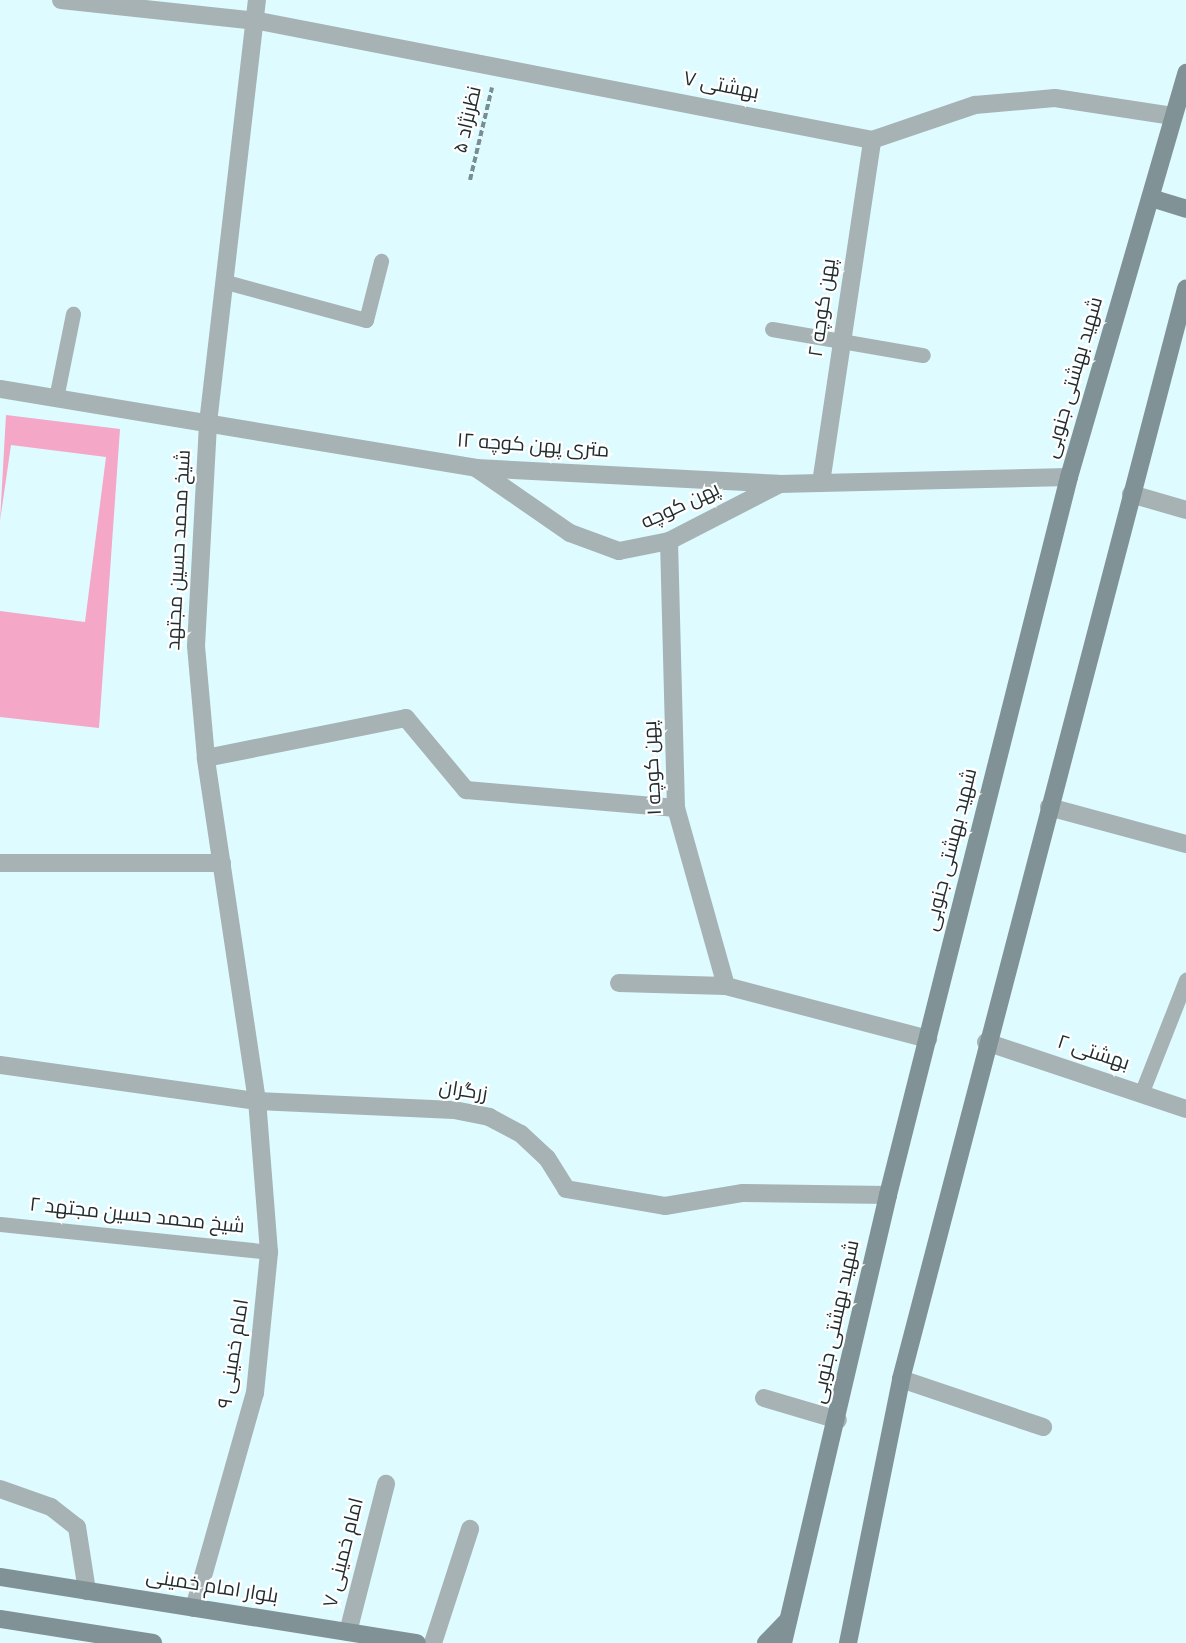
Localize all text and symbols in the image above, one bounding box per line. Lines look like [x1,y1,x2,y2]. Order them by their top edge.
street label: بهشتی ۷ [681,68,761,106]
street label: نظرنژاد ۵ [450,84,488,156]
street label: پهن کوچه ۲ [805,257,843,359]
street label: شهید بهشتی جنوبی [1041,295,1109,461]
street label: ۱۲ متری پهن کوچه [456,430,610,464]
street label: شیخ محمد حسین مجتهد [163,449,197,651]
street label: پهن کوچه [638,478,724,536]
street label: پهن کوچه ۱ [640,720,668,816]
street label: شهید بهشتی جنوبی [920,766,984,934]
street label: بهشتی ۲ [1054,1031,1132,1077]
street label: زرگران [437,1076,489,1108]
street label: شیخ محمد حسین مجتهد ۲ [28,1194,246,1240]
street label: شهید بهشتی جنوبی [808,1238,866,1406]
street label: امام خمینی ۹ [215,1298,255,1410]
street label: امام خمینی ۷ [320,1495,370,1611]
street label: بلوار امام خمینی [144,1566,280,1610]

